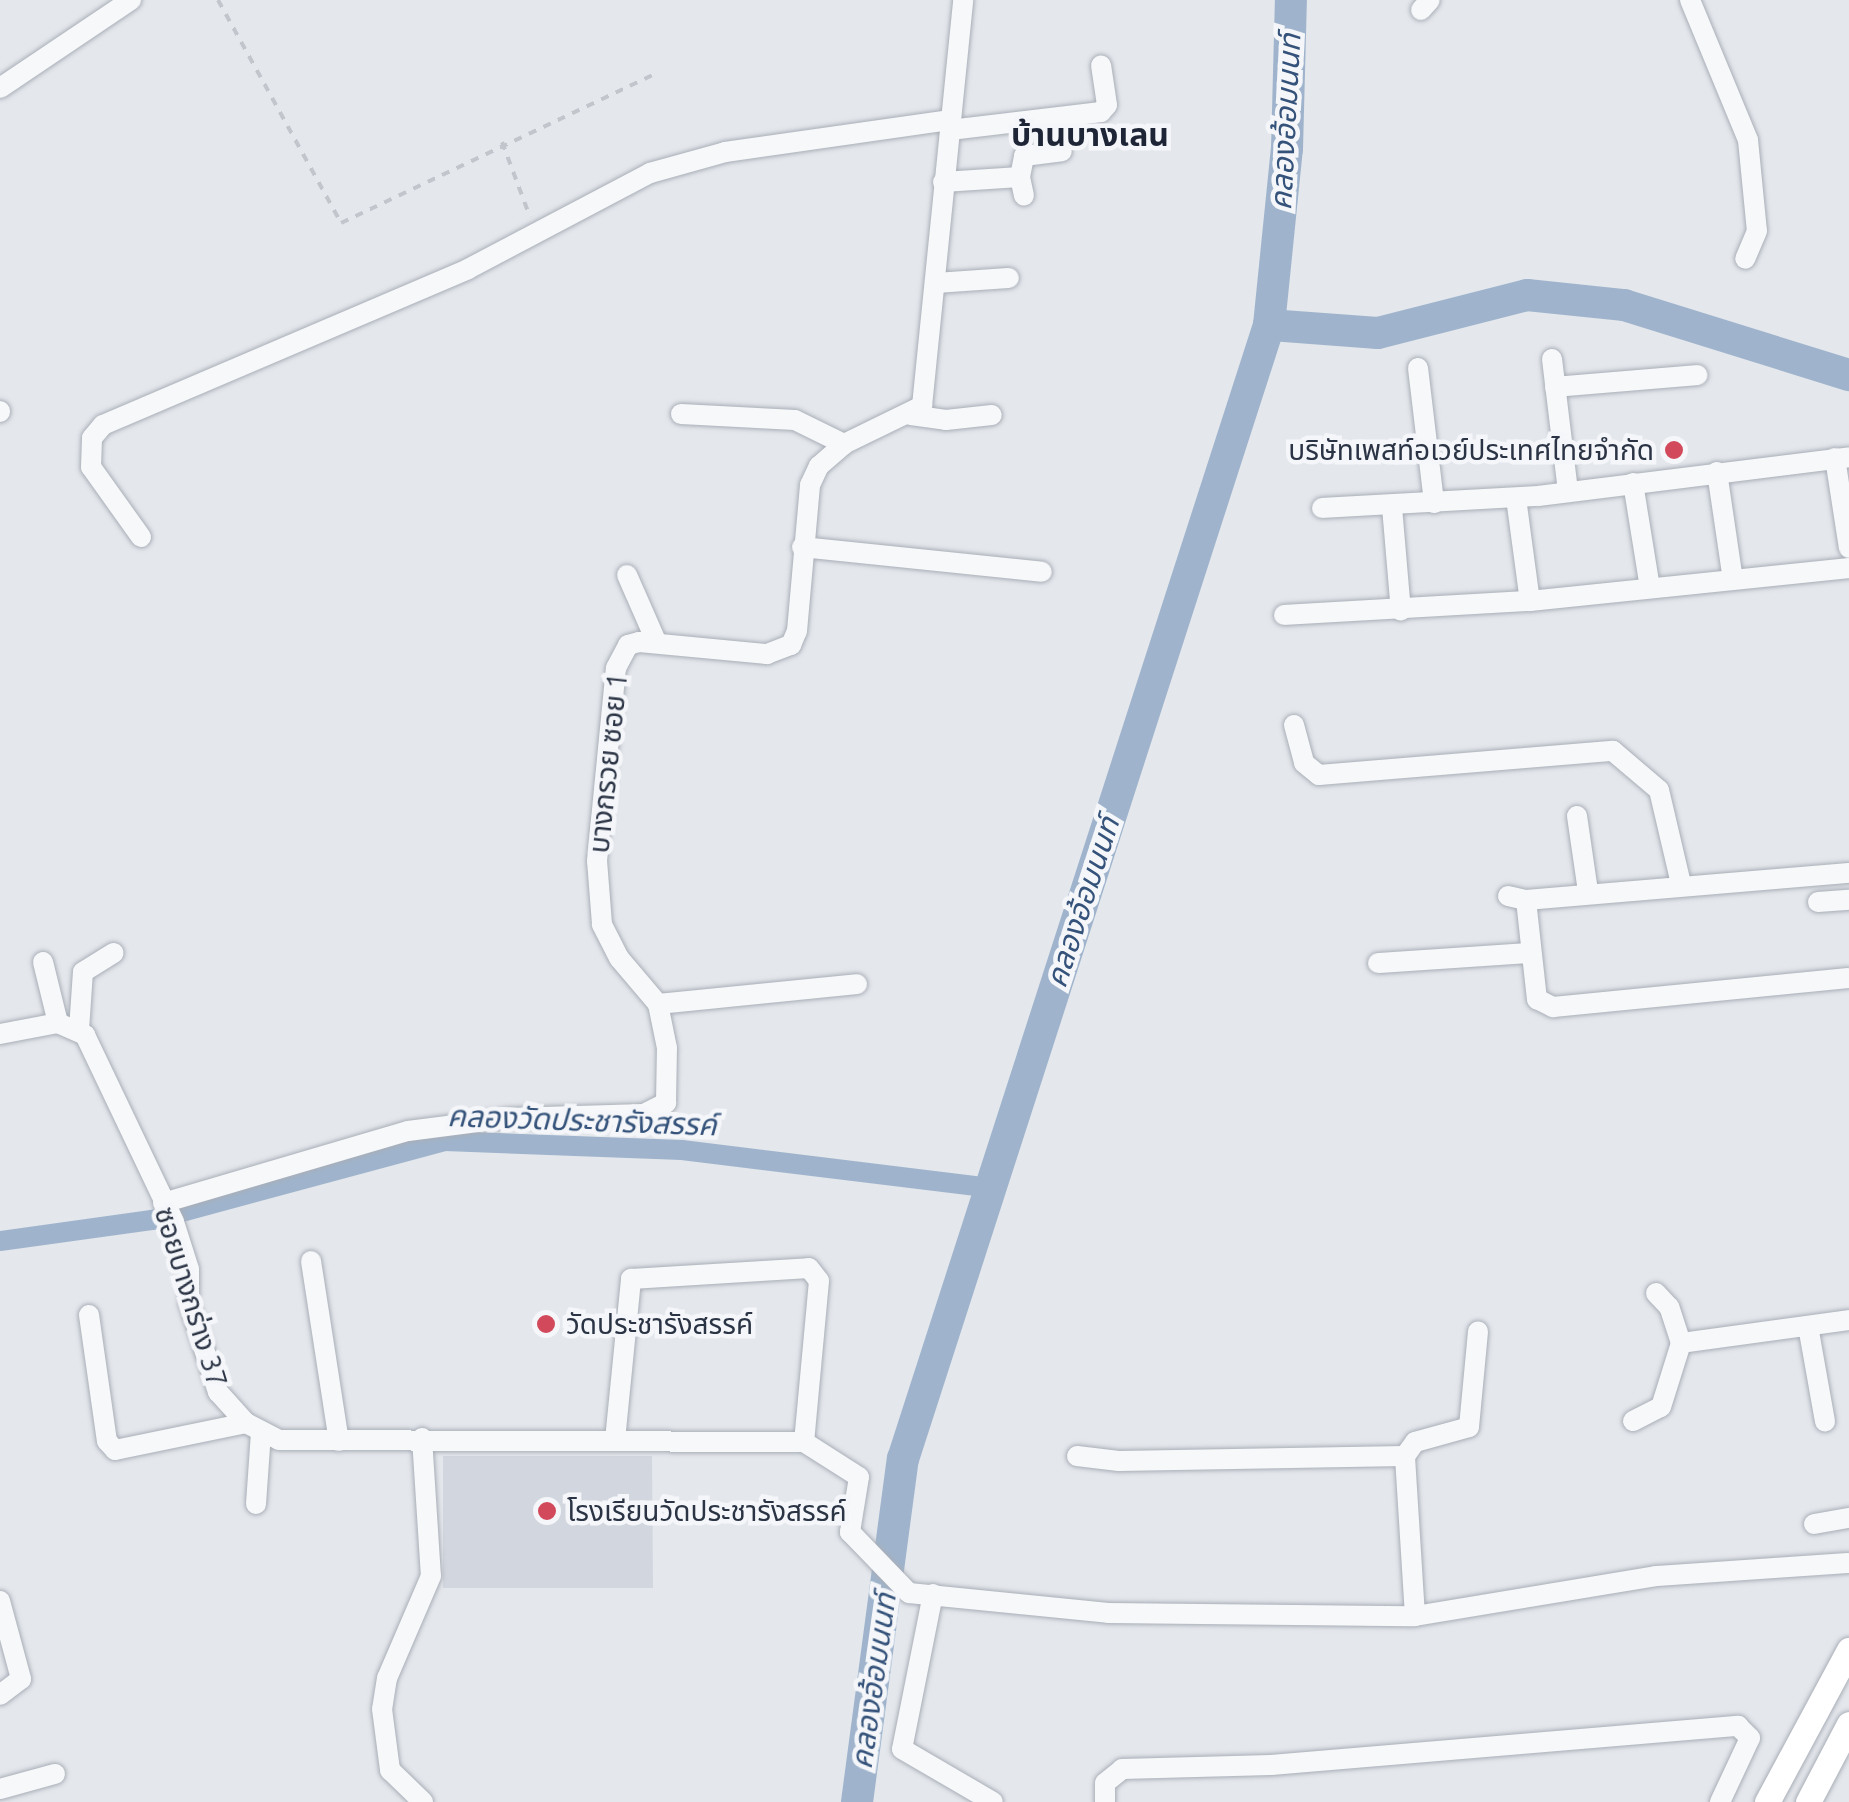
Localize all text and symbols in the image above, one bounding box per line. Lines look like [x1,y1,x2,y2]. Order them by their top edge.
water label: คลองอ้อมนนท์ [1262,33,1308,211]
district label: บ้านบางเลน [1011,115,1169,153]
place label: บริษัทเพสท์อเวย์ประเทศไทยจำกัด [1288,433,1654,467]
marker: บริษัทเพสท์อเวย์ประเทศไทยจำกัด [1663,439,1685,461]
street label: บางกรวย ซอย 1 [582,671,634,855]
water label: คลองอ้อมนนท์ [1038,812,1126,992]
water label: คลองวัดประชารังสรรค์ [447,1097,717,1143]
street label: ซอยบางกร่าง 37 [148,1203,234,1391]
place label: วัดประชารังสรรค์ [566,1307,753,1341]
marker: วัดประชารังสรรค์ [535,1313,557,1335]
place label: โรงเรียนวัดประชารังสรรค์ [567,1494,847,1528]
marker: โรงเรียนวัดประชารังสรรค์ [536,1500,558,1522]
water label: คลองอ้อมนนท์ [843,1591,903,1771]

